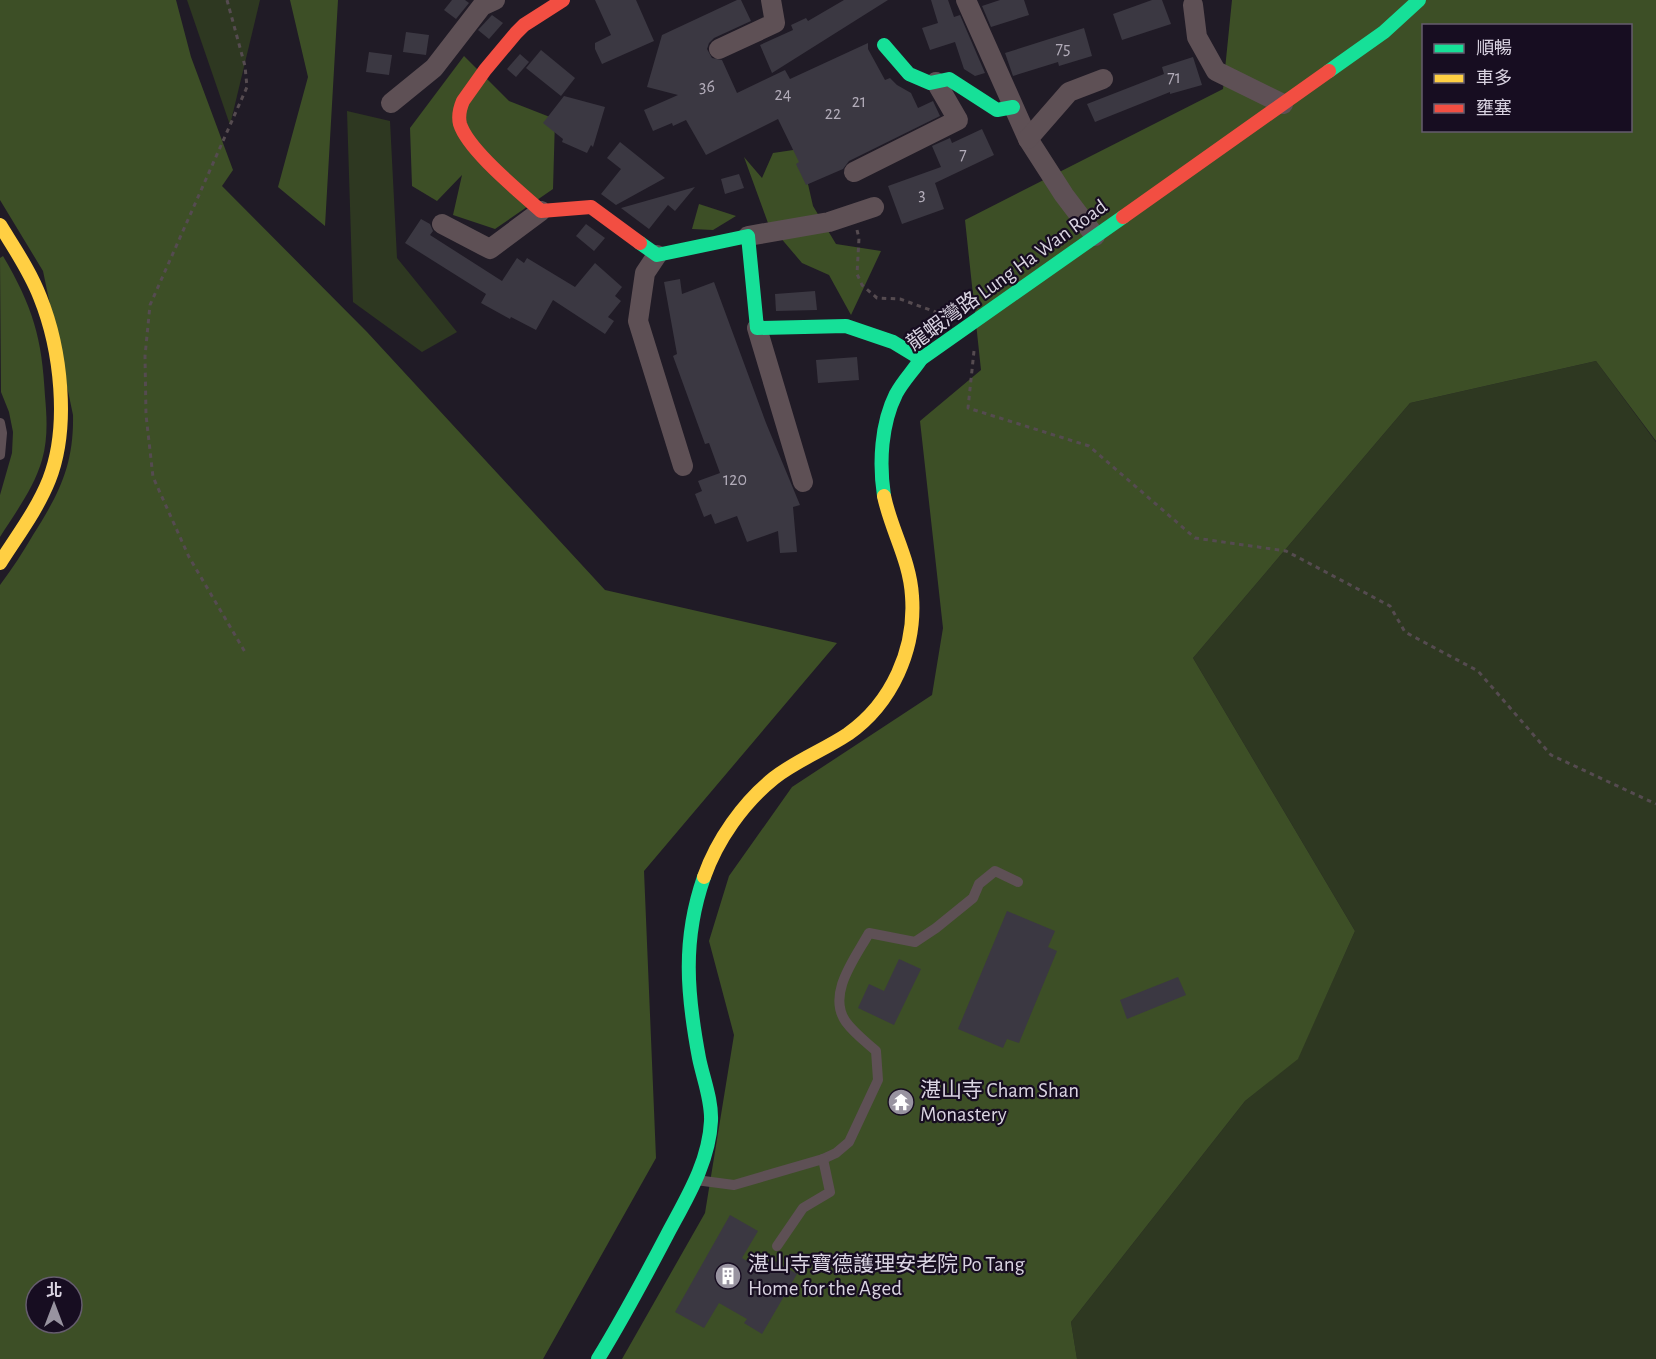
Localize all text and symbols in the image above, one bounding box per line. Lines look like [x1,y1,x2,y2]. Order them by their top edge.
legend [1422,24,1632,132]
text: 順暢 [1476,38,1512,58]
house number: 75 [1055,40,1071,58]
text: 車多 [1476,68,1512,88]
house number: 71 [1167,69,1181,87]
house number: 36 [699,78,715,96]
house number: 24 [775,86,792,104]
house number: 21 [852,93,866,111]
text: 壅塞 [1476,98,1512,118]
house number: 22 [825,105,841,123]
house number: 7 [959,146,967,164]
house number: 3 [918,186,926,204]
street label: 龍蝦灣路 Lung Ha Wan Road [903,195,1111,354]
house number: 120 [723,471,747,489]
place label: 湛山寺 Cham Shan Monastery [920,1079,1079,1125]
temple icon: 湛山寺 Cham Shan Monastery [886,1087,916,1117]
place label: 湛山寺寶德護理安老院 Po Tang Home for the Aged [748,1253,1026,1299]
building icon: 湛山寺寶德護理安老院 Po Tang Home for the Aged [713,1261,743,1291]
north arrow [24,1275,84,1335]
text: 北 [46,1282,62,1299]

